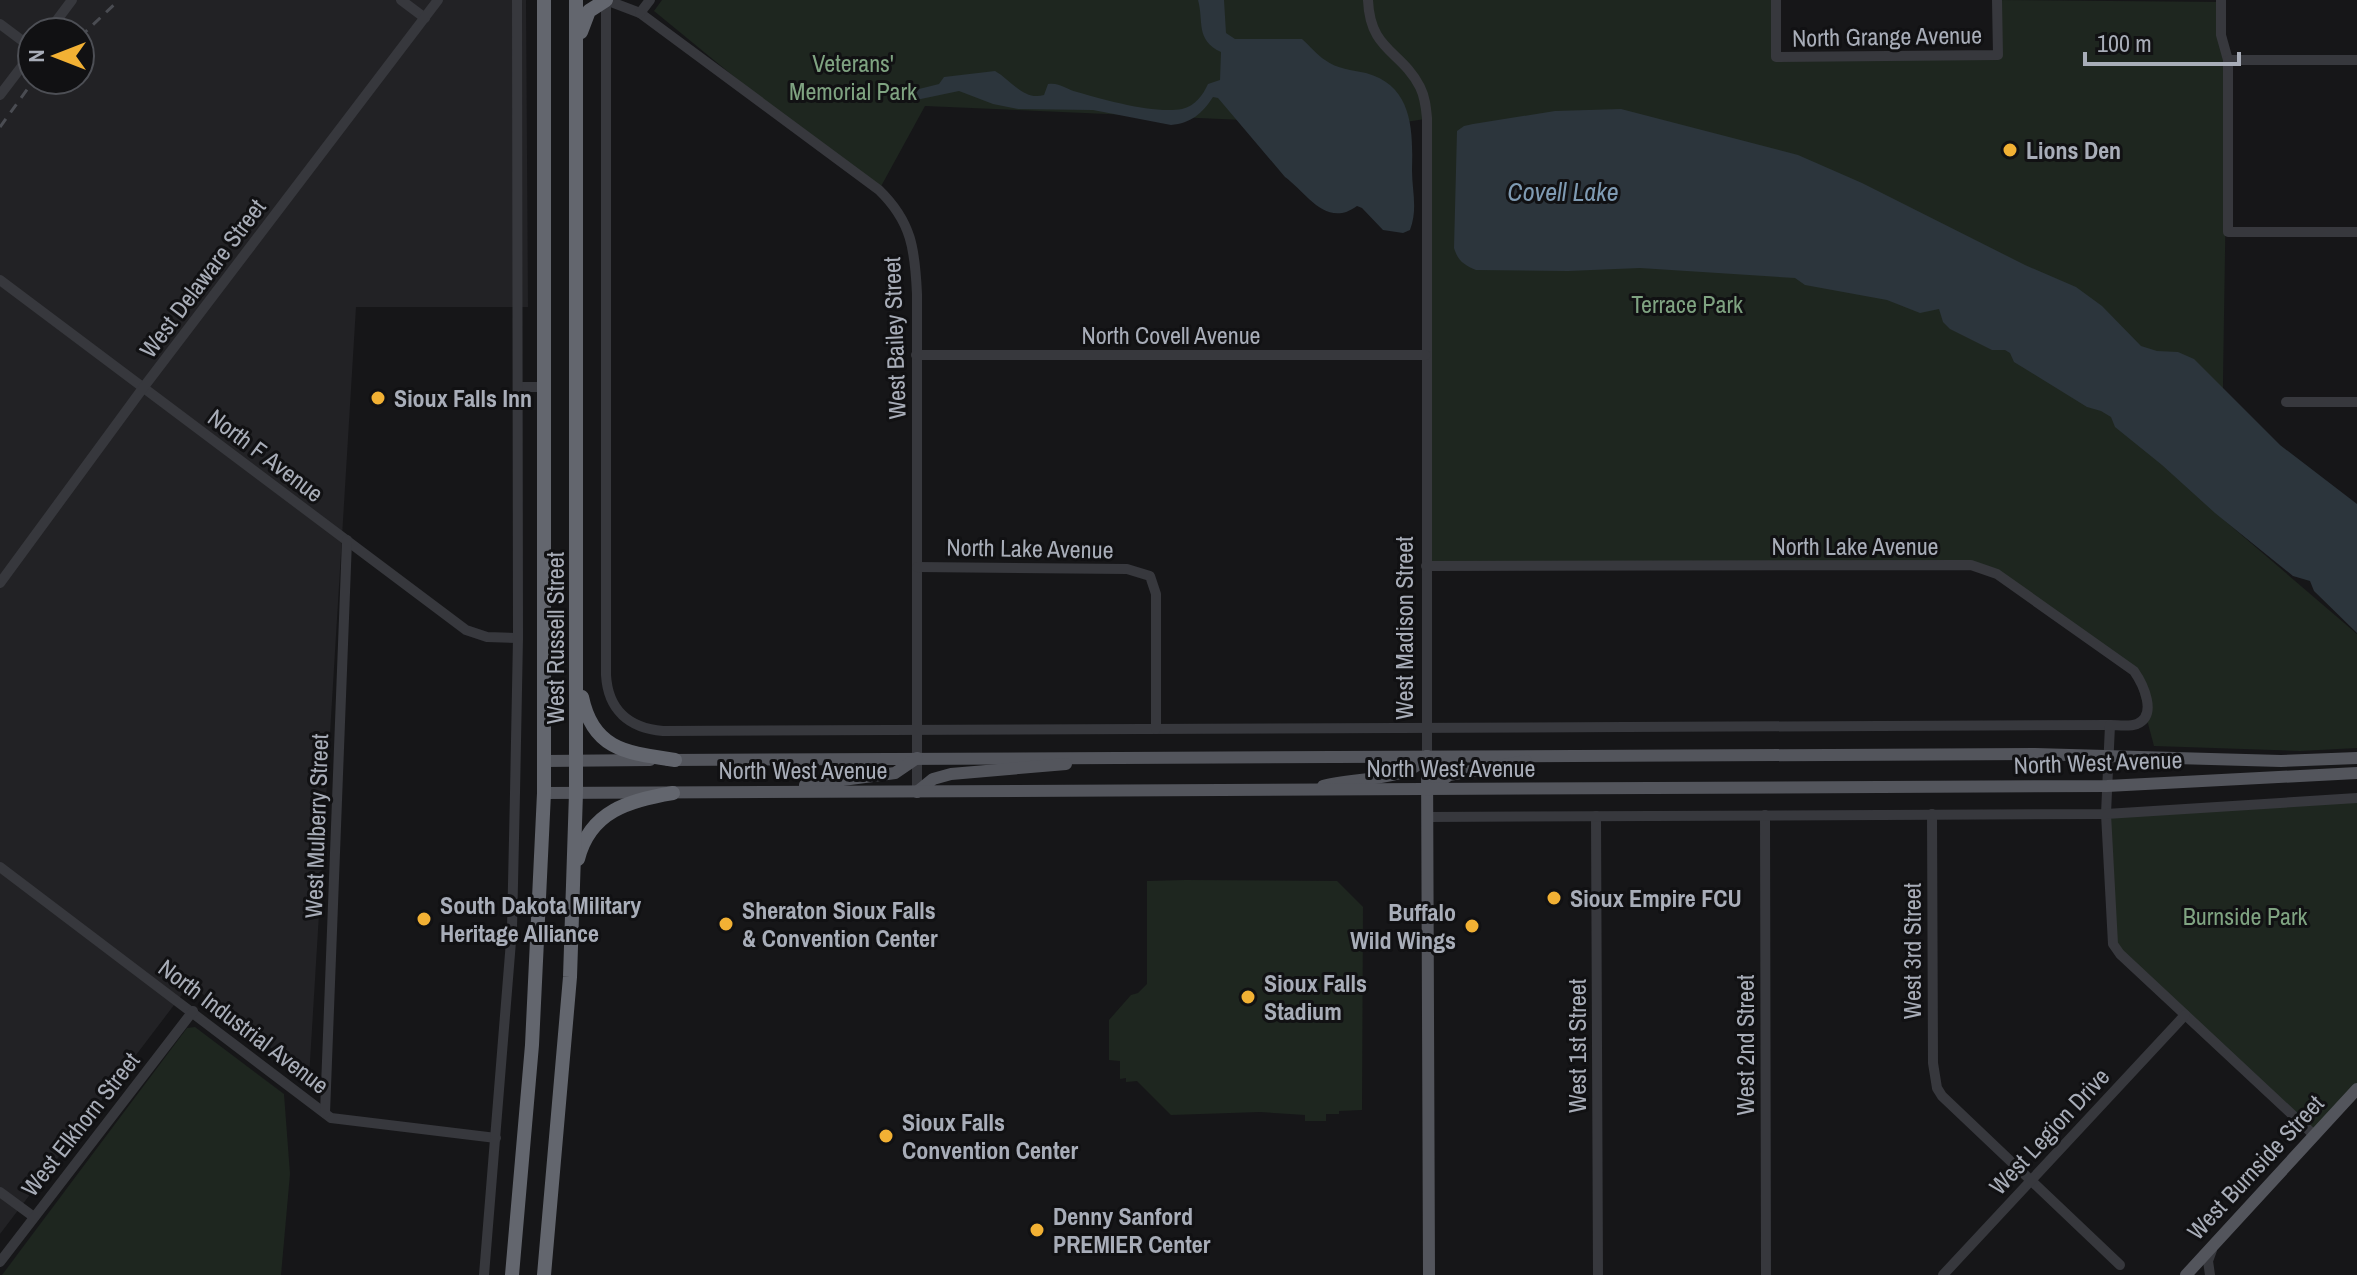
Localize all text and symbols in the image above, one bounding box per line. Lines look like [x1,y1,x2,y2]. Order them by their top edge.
north arrow [16,16,96,96]
scale bar [2085,16,2239,66]
street label: North Grange Avenue [1792,18,1982,54]
text: 100 m [2097,27,2152,59]
park label: Veterans' Memorial Park [789,47,917,107]
text: N [21,49,51,63]
place label: Lions Den [2026,134,2121,166]
marker: Lions Den [2001,141,2019,159]
water label: Covell Lake [1507,174,1619,209]
street label: West Delaware Street [132,192,273,364]
street label: West Bailey Street [875,256,913,420]
park label: Terrace Park [1631,288,1743,320]
street label: North Covell Avenue [1081,319,1261,351]
place label: Sioux Falls Inn [394,382,532,414]
marker: Sioux Falls Inn [369,389,387,407]
street label: North F Avenue [202,401,330,509]
street label: North Lake Avenue [1771,530,1939,562]
street label: North Lake Avenue [946,531,1114,565]
street label: West Madison Street [1388,536,1420,720]
street label: West Russell Street [539,551,571,724]
street label: West Mulberry Street [297,733,335,919]
street label: North West Avenue [2013,743,2183,781]
street label: North West Avenue [1367,752,1535,784]
street label: North West Avenue [719,754,887,786]
place label: Sioux Empire FCU [1570,882,1742,914]
street label: West 3rd Street [1896,882,1928,1019]
place label: South Dakota Military Heritage Alliance [440,889,641,949]
marker: Sioux Empire FCU [1545,889,1563,907]
place label: Sheraton Sioux Falls & Convention Center [742,894,938,954]
place label: Buffalo Wild Wings [1350,896,1456,956]
park label: Burnside Park [2183,900,2308,932]
marker: South Dakota Military Heritage Alliance [415,910,433,928]
marker: Sheraton Sioux Falls & Convention Center [717,915,735,933]
marker: Buffalo Wild Wings [1463,917,1481,935]
street label: North Industrial Avenue [152,951,336,1101]
place label: Sioux Falls Stadium [1264,967,1367,1027]
street label: West 2nd Street [1729,974,1761,1115]
street label: West 1st Street [1561,978,1593,1113]
marker: Sioux Falls Stadium [1239,988,1257,1006]
street label: West Elkhorn Street [14,1045,147,1203]
street label: West Legion Drive [1982,1061,2116,1201]
street label: West Burnside Street [2180,1087,2331,1246]
place label: Sioux Falls Convention Center [902,1106,1078,1166]
marker: Sioux Falls Convention Center [877,1127,895,1145]
place label: Denny Sanford PREMIER Center [1053,1200,1211,1260]
marker: Denny Sanford PREMIER Center [1028,1221,1046,1239]

